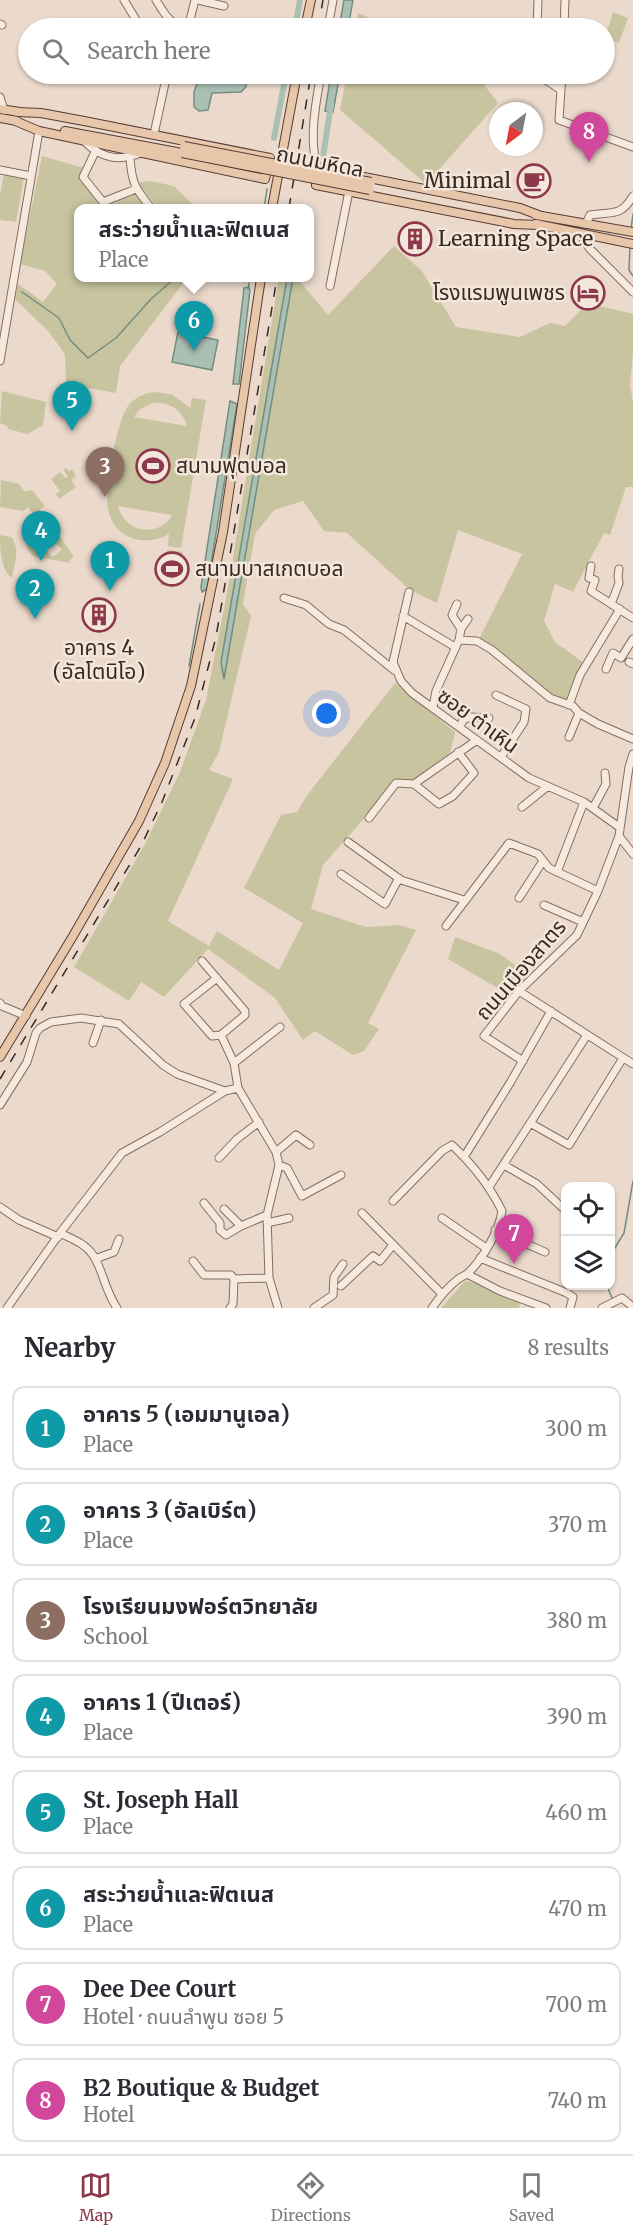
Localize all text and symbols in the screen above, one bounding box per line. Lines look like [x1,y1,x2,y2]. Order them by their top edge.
search box [18,18,615,84]
icon: search [39,35,72,68]
text: Search here [87,37,210,65]
north arrow [489,102,543,156]
pin: 8 [570,112,608,162]
street label: ถนนมหิดล [274,140,366,183]
cafe icon: Minimal [516,163,552,199]
place label: Minimal [424,167,511,194]
popup [74,204,314,282]
text: สระว่ายน้ำและฟิตเนส [99,215,289,243]
building icon: Learning Space [397,221,433,257]
place label: Learning Space [438,225,593,252]
text: Place [99,247,149,272]
hotel icon: โรงแรมพูนเพชร [570,275,606,311]
place label: โรงแรมพูนเพชร [433,279,565,306]
pin: 6 [174,302,214,351]
pin: 5 [52,382,92,431]
pin: 3 [86,448,124,497]
sports icon: สนามฟุตบอล [135,448,171,484]
place label: สนามฟุตบอล [176,452,287,479]
pin: 4 [22,512,60,561]
pin: 1 [90,542,130,591]
sports icon: สนามบาสเกตบอล [154,551,190,587]
place label: สนามบาสเกตบอล [195,555,343,582]
pin: 2 [15,570,54,619]
building icon: อาคาร 4 (อัลโตนิโอ) [81,597,117,633]
place label: อาคาร 4 (อัลโตนิโอ) [53,634,145,685]
street label: ซอย ต๋าเหิน [432,682,524,759]
your location [312,699,341,728]
street label: ถนนเมืองสาตร [469,914,572,1026]
map controls [561,1182,615,1290]
button: locate [561,1182,615,1236]
pin: 7 [494,1214,534,1264]
button: layers [561,1236,615,1290]
text: Nearby [24,1331,116,1364]
text: 8 results [527,1335,609,1360]
text: อาคาร 5 (เอมมานูเอล) [83,1400,290,1428]
text: 1 [41,1416,50,1441]
text: 300 m [545,1416,607,1441]
text: Place [83,1432,133,1457]
text: อาคาร 3 (อัลเบิร์ต) [83,1496,257,1524]
text: 2 [40,1512,51,1537]
text: 370 m [548,1512,607,1537]
text: Place [83,1528,133,1553]
text: โรงเรียนมงฟอร์ตวิทยาลัย [83,1592,318,1620]
text: 3 [40,1608,51,1633]
text: 380 m [546,1608,607,1633]
text: School [83,1624,148,1649]
text: อาคาร 1 (ปีเตอร์) [83,1688,241,1716]
text: 4 [39,1704,52,1729]
text: 390 m [547,1704,607,1729]
text: Place [83,1720,133,1745]
text: St. Joseph Hall [83,1786,239,1814]
text: 5 [40,1800,51,1825]
text: 460 m [545,1800,607,1825]
text: Place [83,1814,133,1839]
text: สระว่ายน้ำและฟิตเนส [83,1880,274,1908]
text: 6 [39,1896,52,1921]
text: 470 m [548,1896,607,1921]
text: Place [83,1912,133,1937]
text: Dee Dee Court [83,1975,236,2003]
text: 7 [40,1992,52,2017]
text: 700 m [546,1992,607,2017]
text: Hotel · ถนนลำพูน ซอย 5 [83,2004,284,2029]
text: B2 Boutique & Budget [83,2074,319,2102]
text: 8 [39,2088,52,2113]
text: 740 m [548,2088,607,2113]
text: Hotel [83,2102,134,2127]
tab: Map [79,2169,113,2225]
tab: Directions [271,2169,351,2225]
tab: Saved [509,2169,554,2225]

